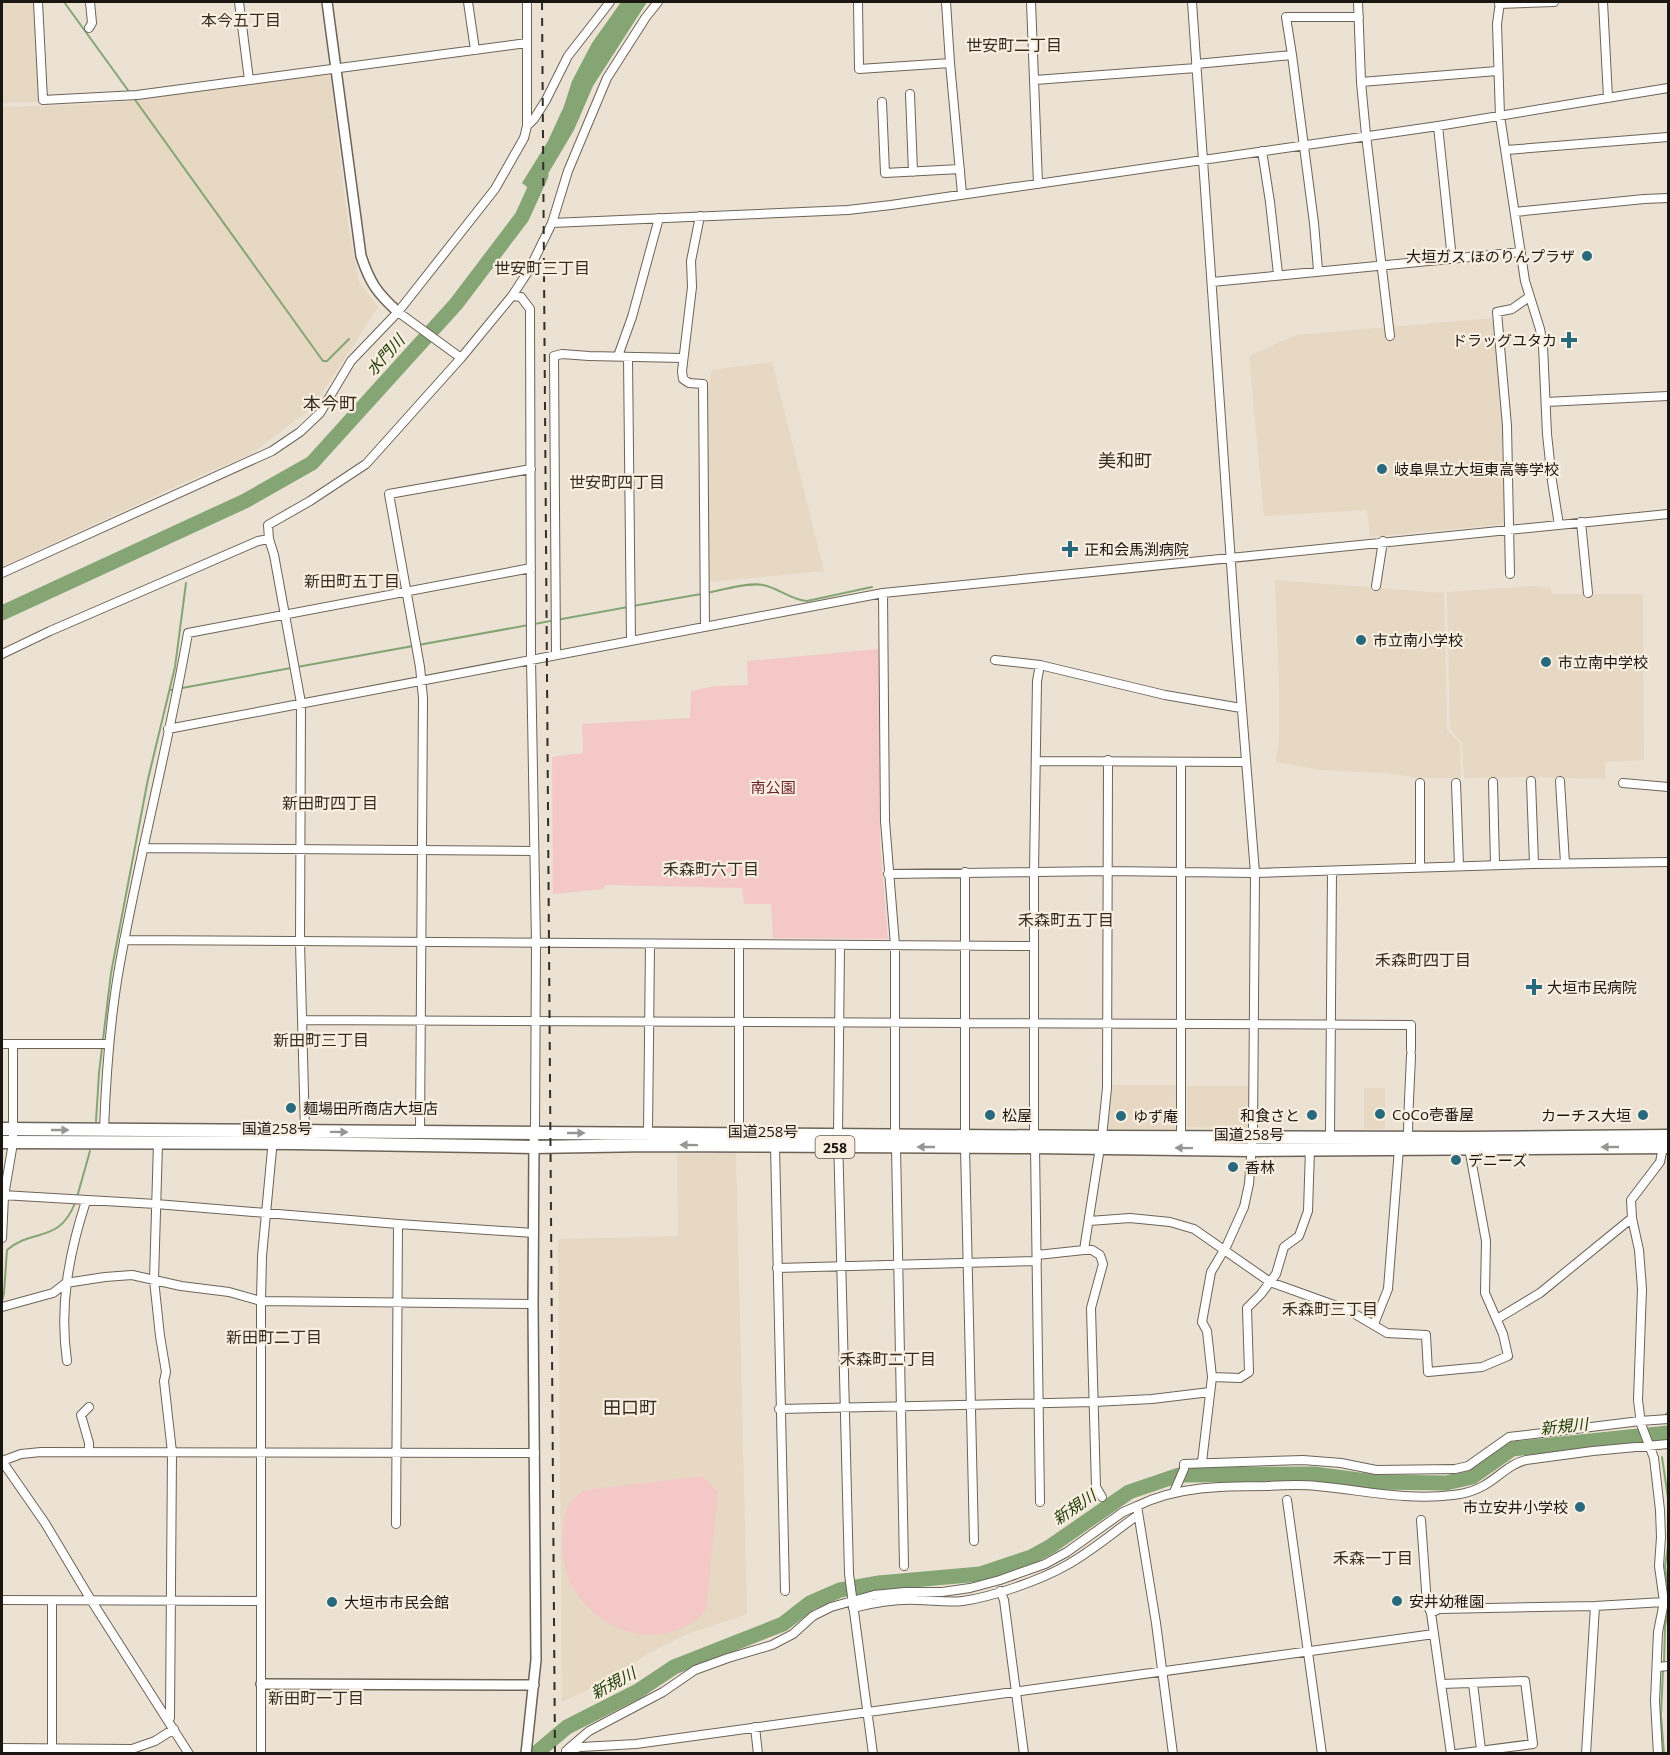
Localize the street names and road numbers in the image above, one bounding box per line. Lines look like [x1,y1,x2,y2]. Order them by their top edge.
street label: 国道258号 [242,1118,312,1138]
street label: 国道258号 [728,1121,798,1141]
street label: 国道258号 [1214,1124,1284,1144]
road number: 258 [816,1136,854,1158]

